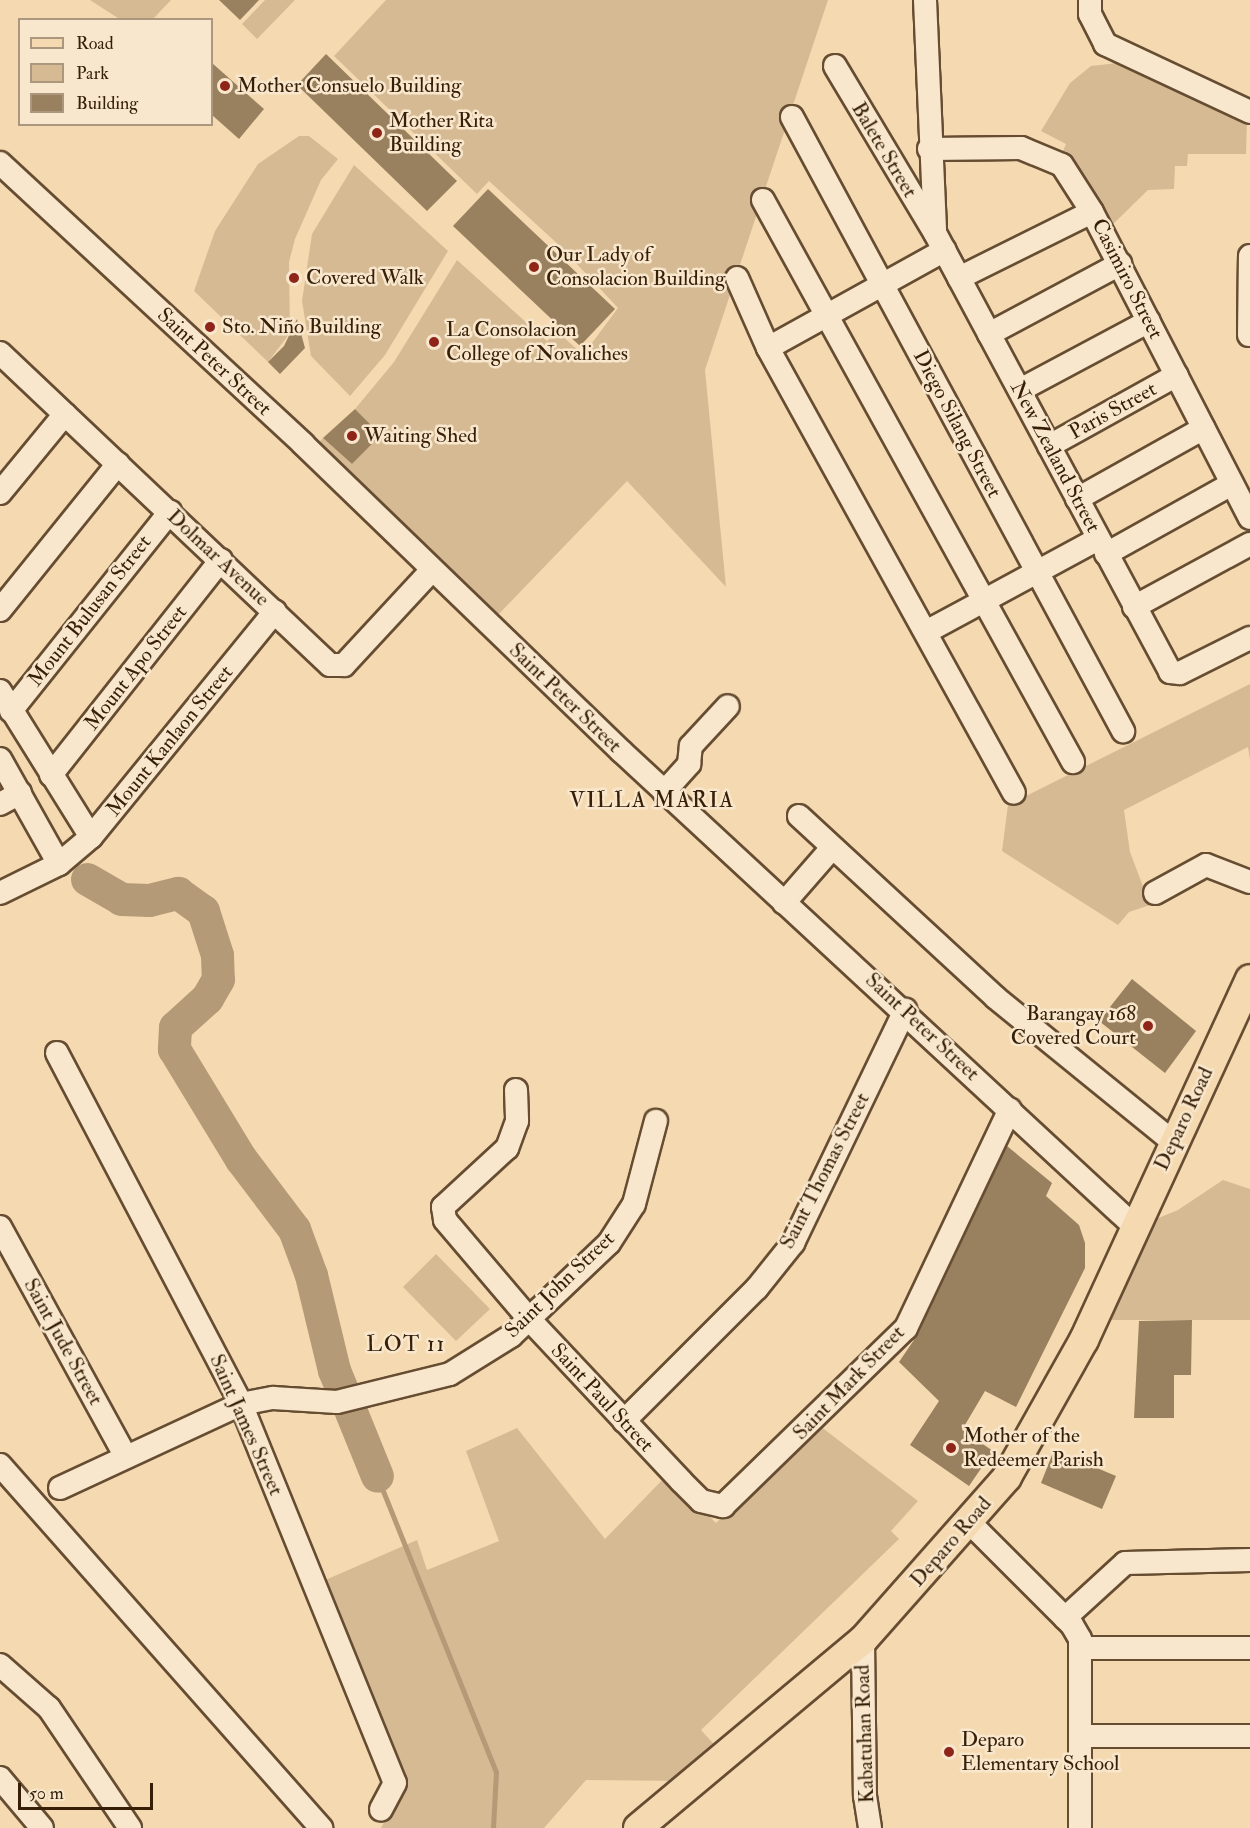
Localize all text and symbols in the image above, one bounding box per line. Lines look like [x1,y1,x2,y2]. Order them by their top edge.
legend [18,18,213,126]
text: Road [76,32,114,55]
text: Park [76,62,109,85]
place label: Mother Consuelo Building [237,73,461,99]
marker: Mother Consuelo Building [218,79,232,93]
text: Building [76,92,138,115]
street label: Balete Street [846,98,922,202]
place label: Mother Rita Building [389,108,494,158]
marker: Mother Rita Building [370,126,384,140]
street label: Casimiro Street [1086,215,1168,343]
place label: Our Lady of Consolacion Building [546,242,725,292]
marker: Our Lady of Consolacion Building [527,260,541,274]
place label: Covered Walk [306,265,424,291]
marker: Covered Walk [287,271,301,285]
street label: Saint Peter Street [152,303,276,421]
place label: Sto. Niño Building [222,314,381,340]
place label: La Consolacion College of Novaliches [446,317,628,367]
marker: Sto. Niño Building [203,320,217,334]
marker: La Consolacion College of Novaliches [427,335,441,349]
street label: Diego Silang Street [907,346,1007,502]
street label: New Zealand Street [1004,377,1106,537]
street label: Paris Street [1065,377,1161,445]
place label: Waiting Shed [364,423,477,449]
marker: Waiting Shed [345,429,359,443]
street label: Dolmar Avenue [162,504,274,612]
street label: Mount Bulusan Street [23,530,157,692]
street label: Mount Apo Street [79,600,193,736]
street label: Saint Peter Street [503,638,627,758]
street label: Mount Kanlaon Street [101,660,239,822]
district label: VILLA MARIA [569,788,735,814]
street label: Saint Peter Street [860,968,984,1086]
place label: Barangay 168 Covered Court [1011,1001,1136,1051]
marker: Barangay 168 Covered Court [1141,1019,1155,1033]
street label: Deparo Road [1149,1063,1219,1175]
street label: Saint Thomas Street [775,1089,875,1253]
street label: Saint John Street [500,1226,620,1344]
street label: Saint Jude Street [18,1274,108,1410]
street label: Saint Mark Street [788,1320,910,1446]
district label: LOT 11 [366,1332,446,1358]
street label: Saint Paul Street [545,1338,659,1458]
street label: Saint James Street [204,1351,288,1499]
place label: Mother of the Redeemer Parish [963,1423,1104,1473]
marker: Mother of the Redeemer Parish [944,1441,958,1455]
street label: Deparo Road [905,1492,997,1592]
street label: Kabatuhan Road [850,1664,880,1804]
place label: Deparo Elementary School [961,1727,1119,1777]
marker: Deparo Elementary School [942,1745,956,1759]
scale bar [21,1771,156,1809]
text: 50 m [29,1782,64,1805]

